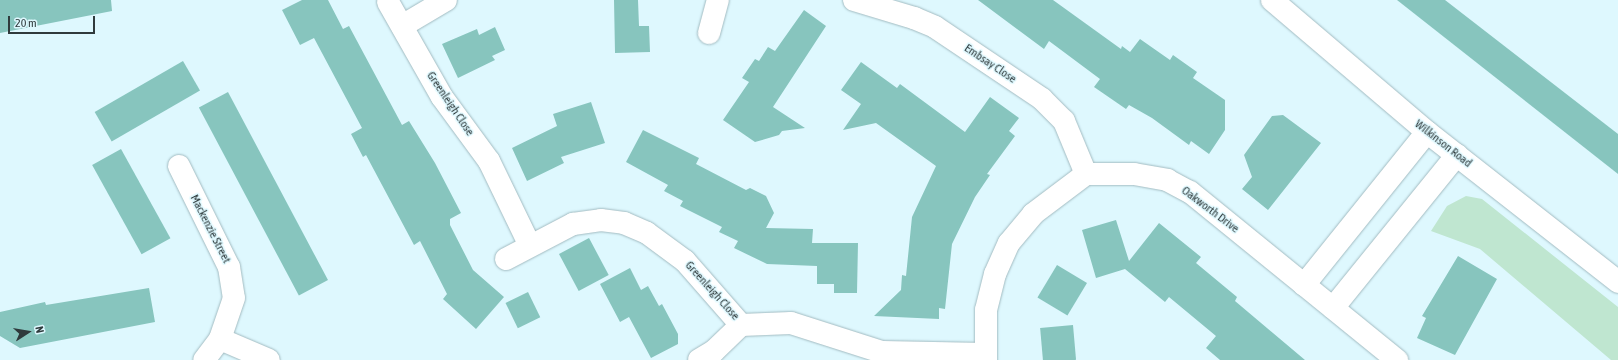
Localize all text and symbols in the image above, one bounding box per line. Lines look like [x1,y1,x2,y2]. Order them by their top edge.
scale bar [10,8,97,34]
text: 20 m [15,16,37,30]
street label: Embsay Close [961,41,1019,87]
street label: Greenleigh Close [423,69,477,139]
street label: Wilkinson Road [1412,117,1474,171]
street label: Oakworth Drive [1178,184,1242,236]
street label: Mackenzie Street [187,192,233,266]
street label: Greenleigh Close [682,259,742,323]
north arrow [8,312,48,352]
text: N [33,325,46,334]

